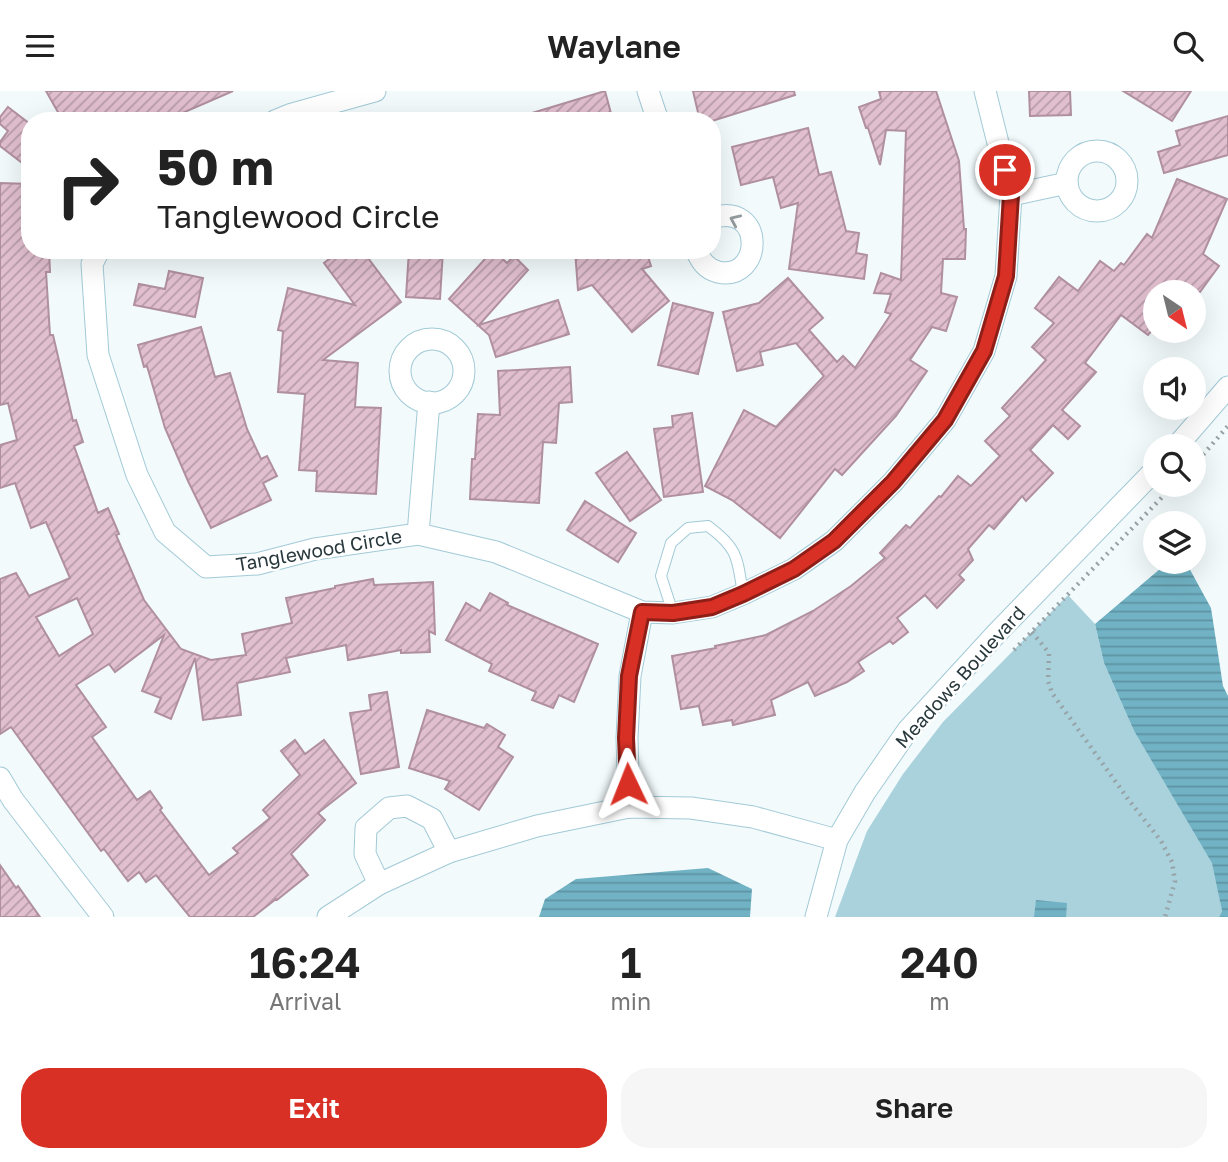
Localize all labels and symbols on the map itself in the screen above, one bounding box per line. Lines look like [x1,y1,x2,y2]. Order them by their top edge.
pin [975,140,1035,200]
one-way arrow [730,214,742,228]
north arrow [1143,280,1206,343]
street label: Tanglewood Circle [234,524,404,575]
street label: Meadows Boulevard [890,601,1029,752]
position arrow [591,747,665,821]

